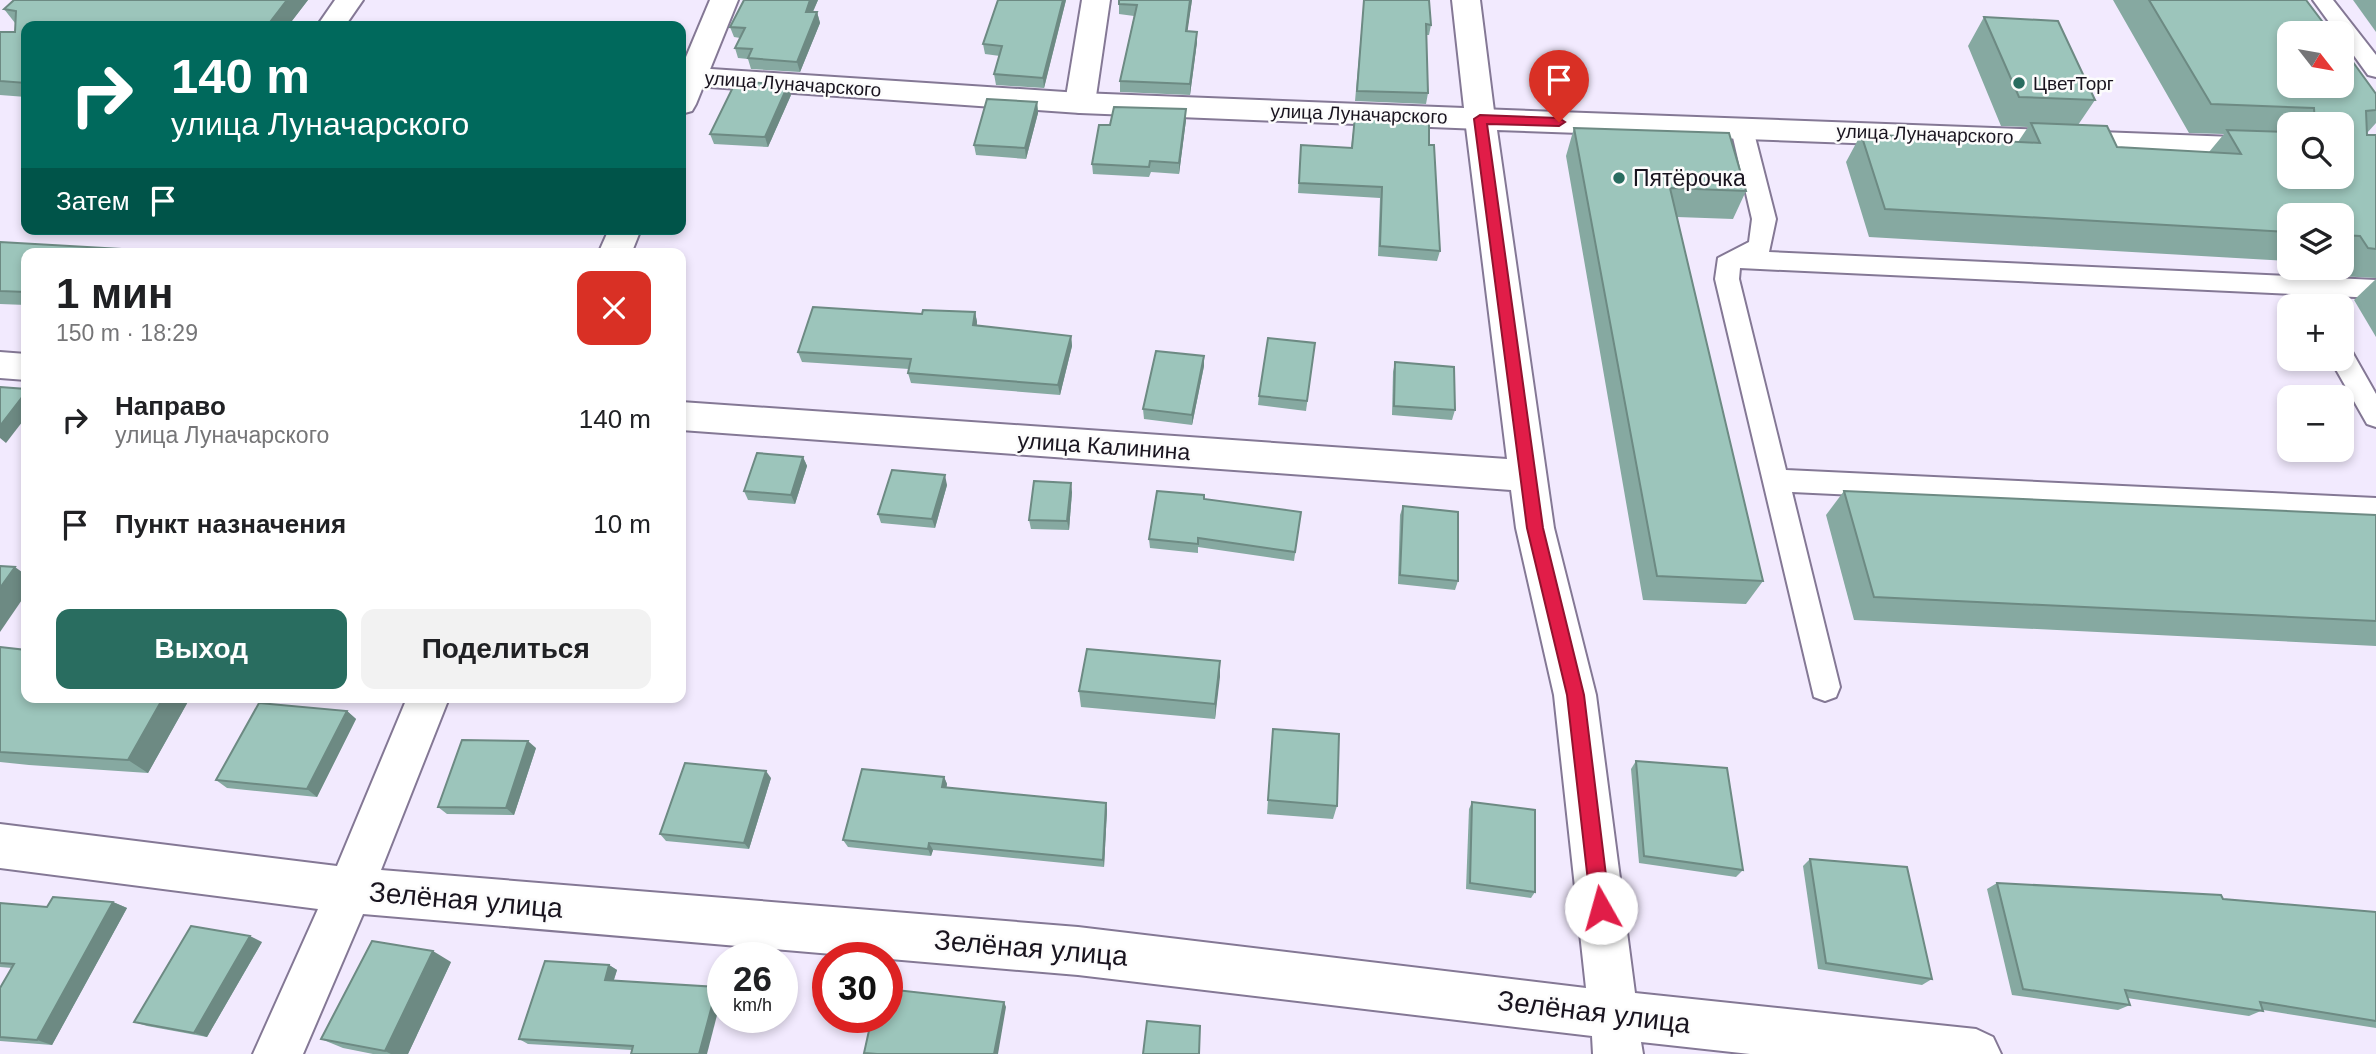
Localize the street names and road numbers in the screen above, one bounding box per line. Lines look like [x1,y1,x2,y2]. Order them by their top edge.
street label: улица Луначарского [704,67,882,101]
street label: улица Луначарского [1270,100,1448,128]
street label: улица Луначарского [1836,120,2014,148]
street label: улица Калинина [1017,427,1191,465]
street label: Зелёная улица [368,876,565,924]
street label: Зелёная улица [933,924,1130,972]
street label: Зелёная улица [1496,985,1693,1039]

